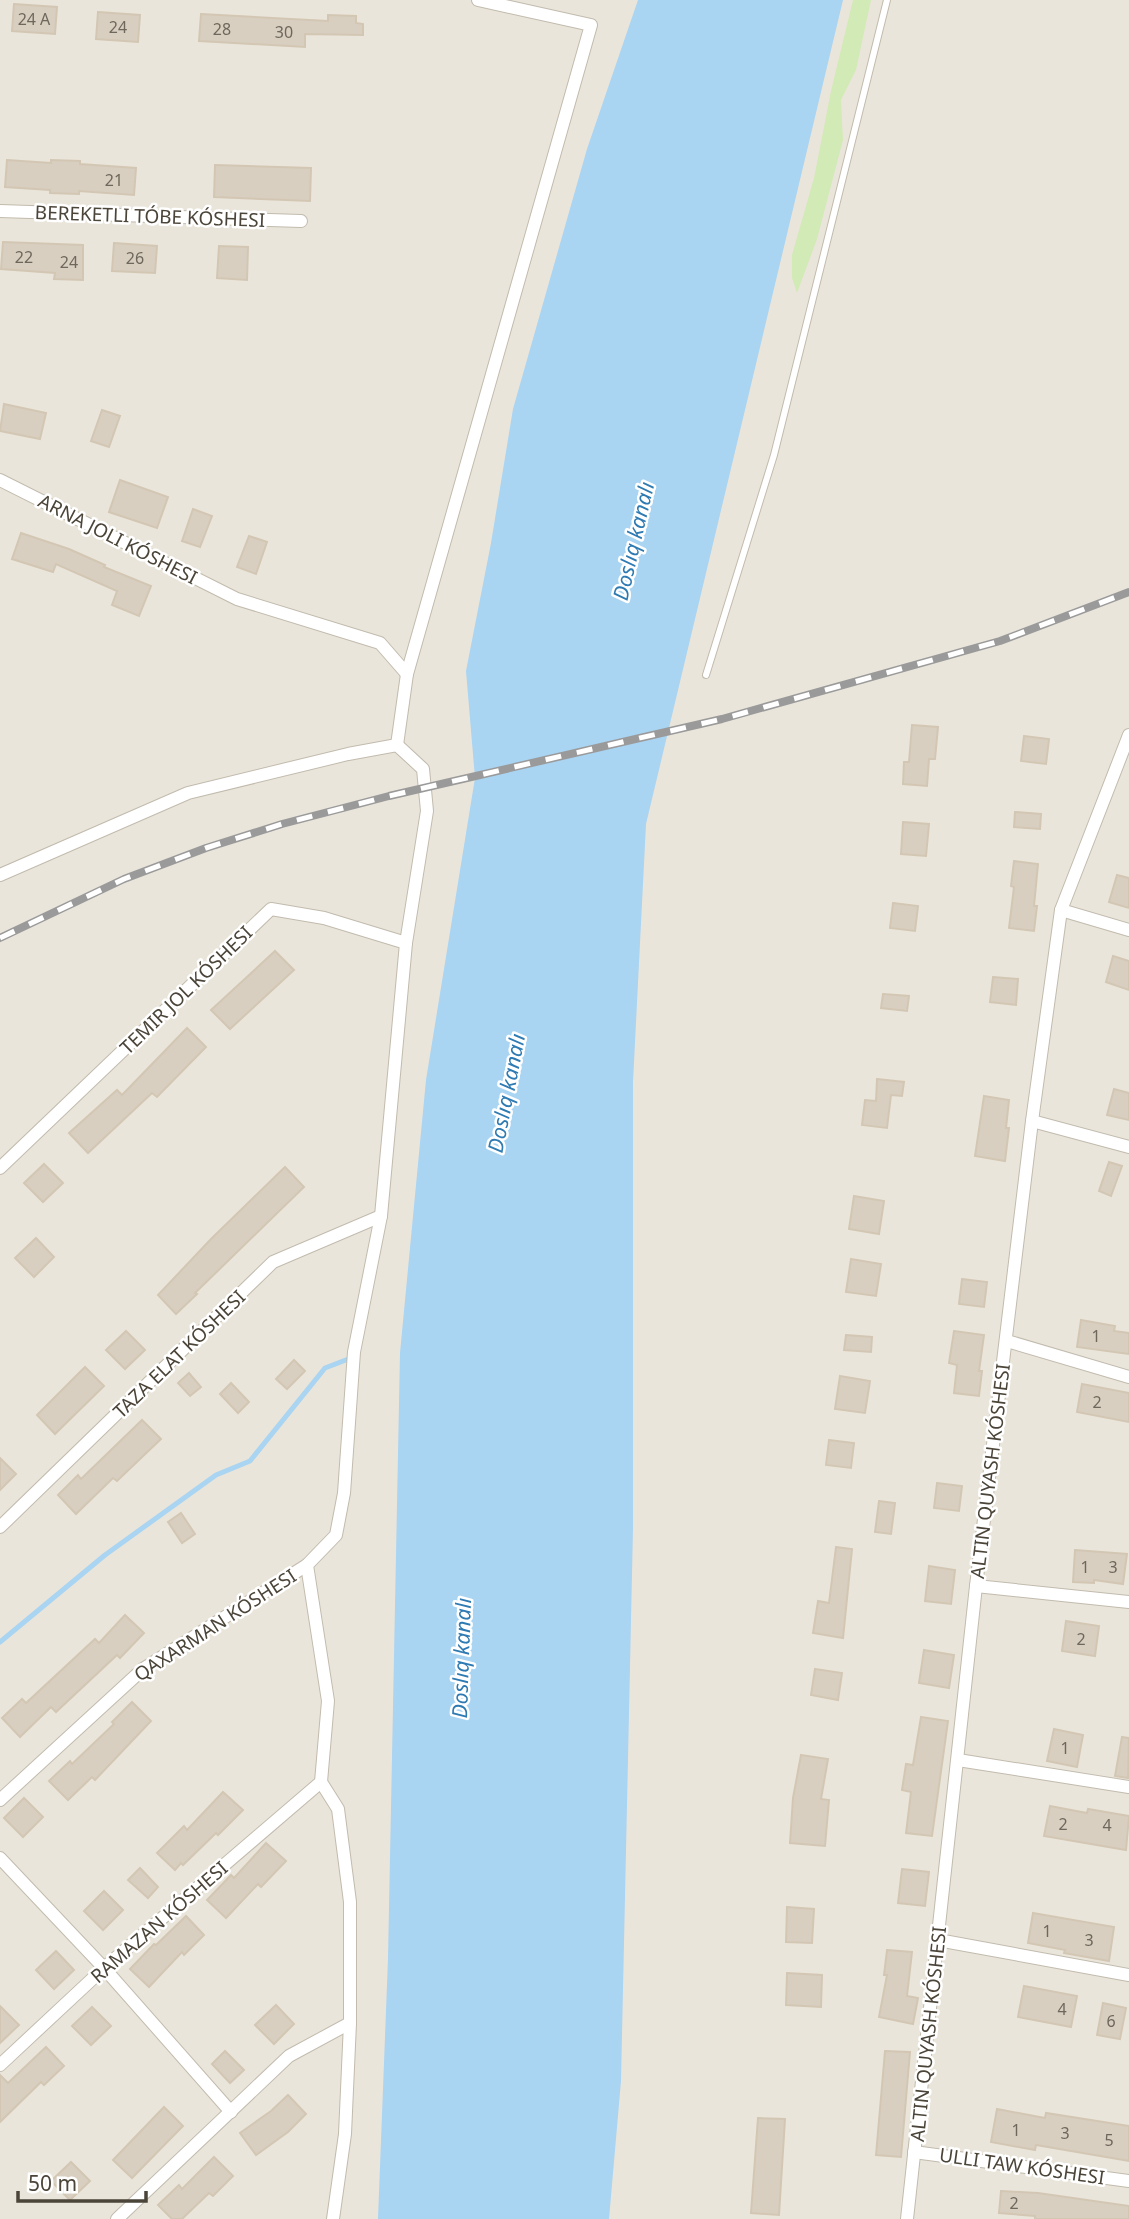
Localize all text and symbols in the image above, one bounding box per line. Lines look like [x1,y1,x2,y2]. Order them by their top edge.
house number: 24 А [18,8,51,30]
house number: 24 [109,16,127,38]
house number: 28 [213,18,231,40]
house number: 30 [275,21,293,43]
house number: 21 [105,169,123,191]
street label: BEREKETLI TÓBE KÓSHESI [34,199,266,233]
house number: 22 [15,246,33,268]
house number: 26 [126,247,144,269]
house number: 24 [60,251,78,273]
water label: Doslıq kanalı [606,479,660,603]
street label: ARNA JOLI KÓSHESI [34,488,202,590]
street label: TEMIR JOL KÓSHESI [114,920,258,1060]
water label: Doslıq kanalı [481,1031,531,1155]
street label: TAZA ELAT KÓSHESI [107,1284,251,1424]
house number: 1 [1091,1325,1101,1347]
street label: ALTIN QUYASH KÓSHESI [964,1362,1016,1580]
house number: 2 [1092,1391,1102,1413]
house number: 1 [1080,1556,1090,1578]
house number: 3 [1108,1556,1118,1578]
street label: QAXARMAN KÓSHESI [129,1563,301,1687]
water label: Doslıq kanalı [445,1597,477,1719]
house number: 2 [1076,1628,1086,1650]
house number: 1 [1060,1737,1070,1759]
house number: 2 [1058,1813,1068,1835]
house number: 4 [1102,1814,1112,1836]
street label: RAMAZAN KÓSHESI [85,1855,233,1989]
house number: 1 [1042,1920,1052,1942]
street label: ALTIN QUYASH KÓSHESI [904,1925,952,2143]
house number: 3 [1084,1929,1094,1951]
house number: 4 [1057,1998,1067,2020]
house number: 6 [1106,2010,1116,2032]
house number: 1 [1011,2119,1021,2141]
house number: 3 [1060,2122,1070,2144]
house number: 5 [1104,2129,1114,2151]
street label: ULLI TAW KÓSHESI [938,2142,1106,2190]
scale bar [18,2160,145,2204]
text: 50 m [28,2169,77,2197]
house number: 2 [1009,2192,1019,2214]

